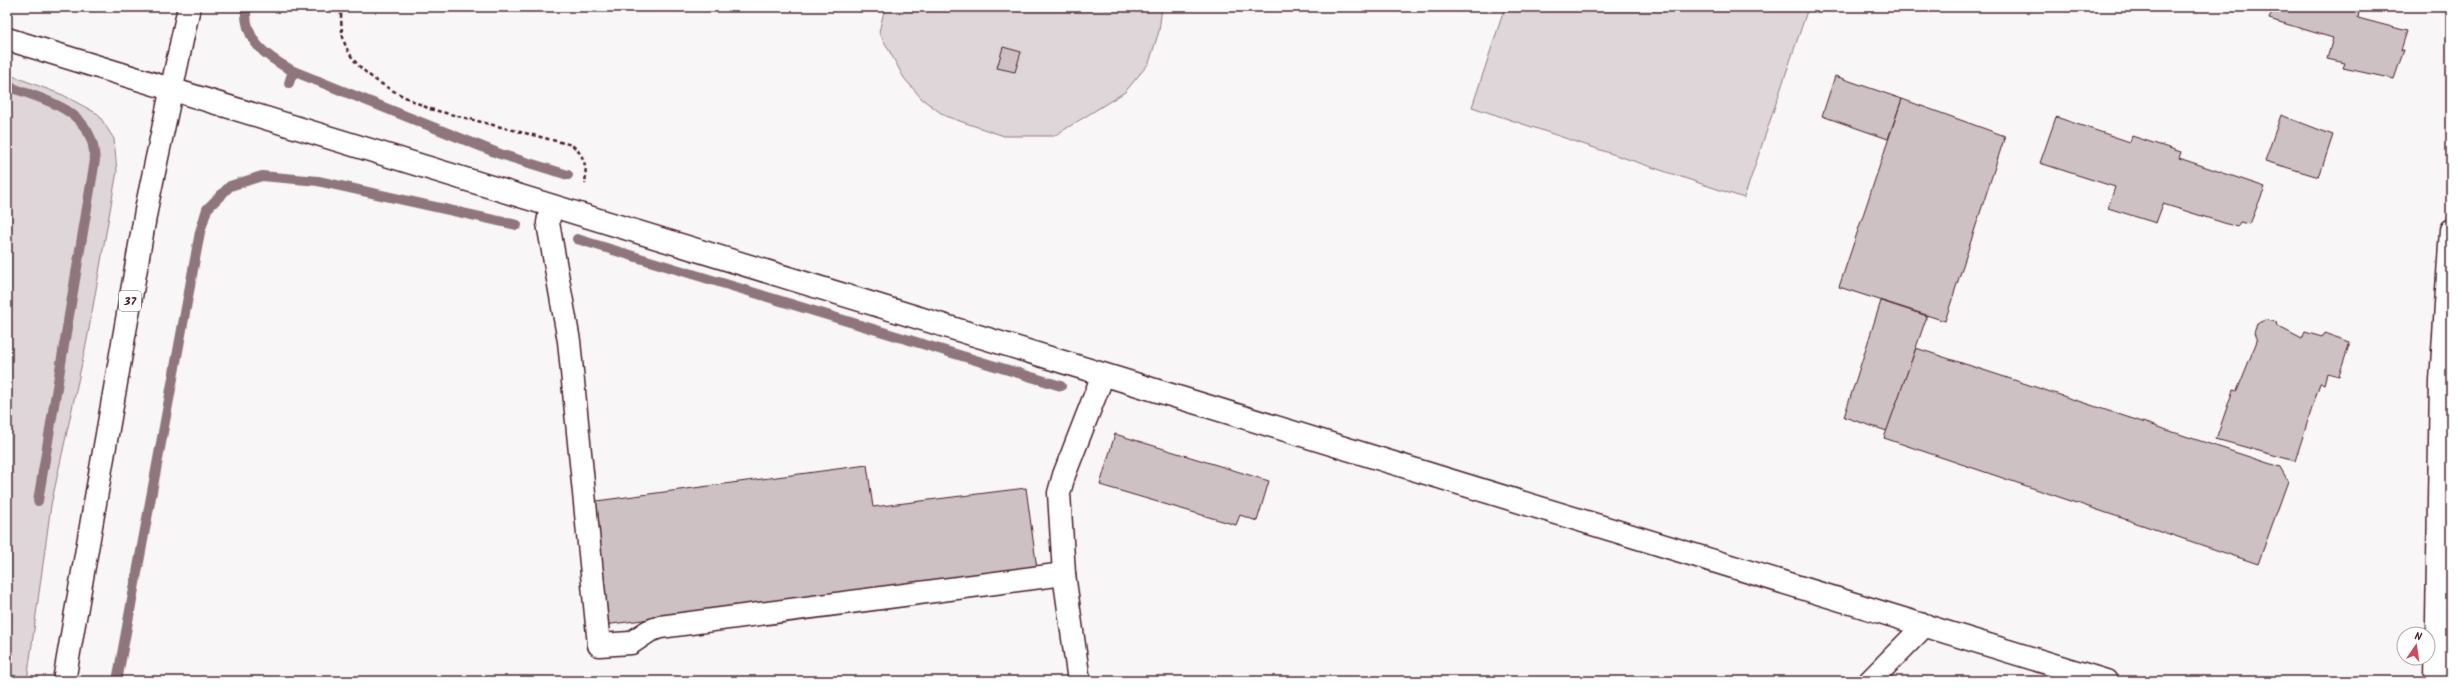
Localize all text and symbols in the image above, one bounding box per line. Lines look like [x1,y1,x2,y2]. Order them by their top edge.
road number: 37 [119,291,141,311]
north arrow [2396,626,2436,666]
text: N [2413,628,2423,647]

